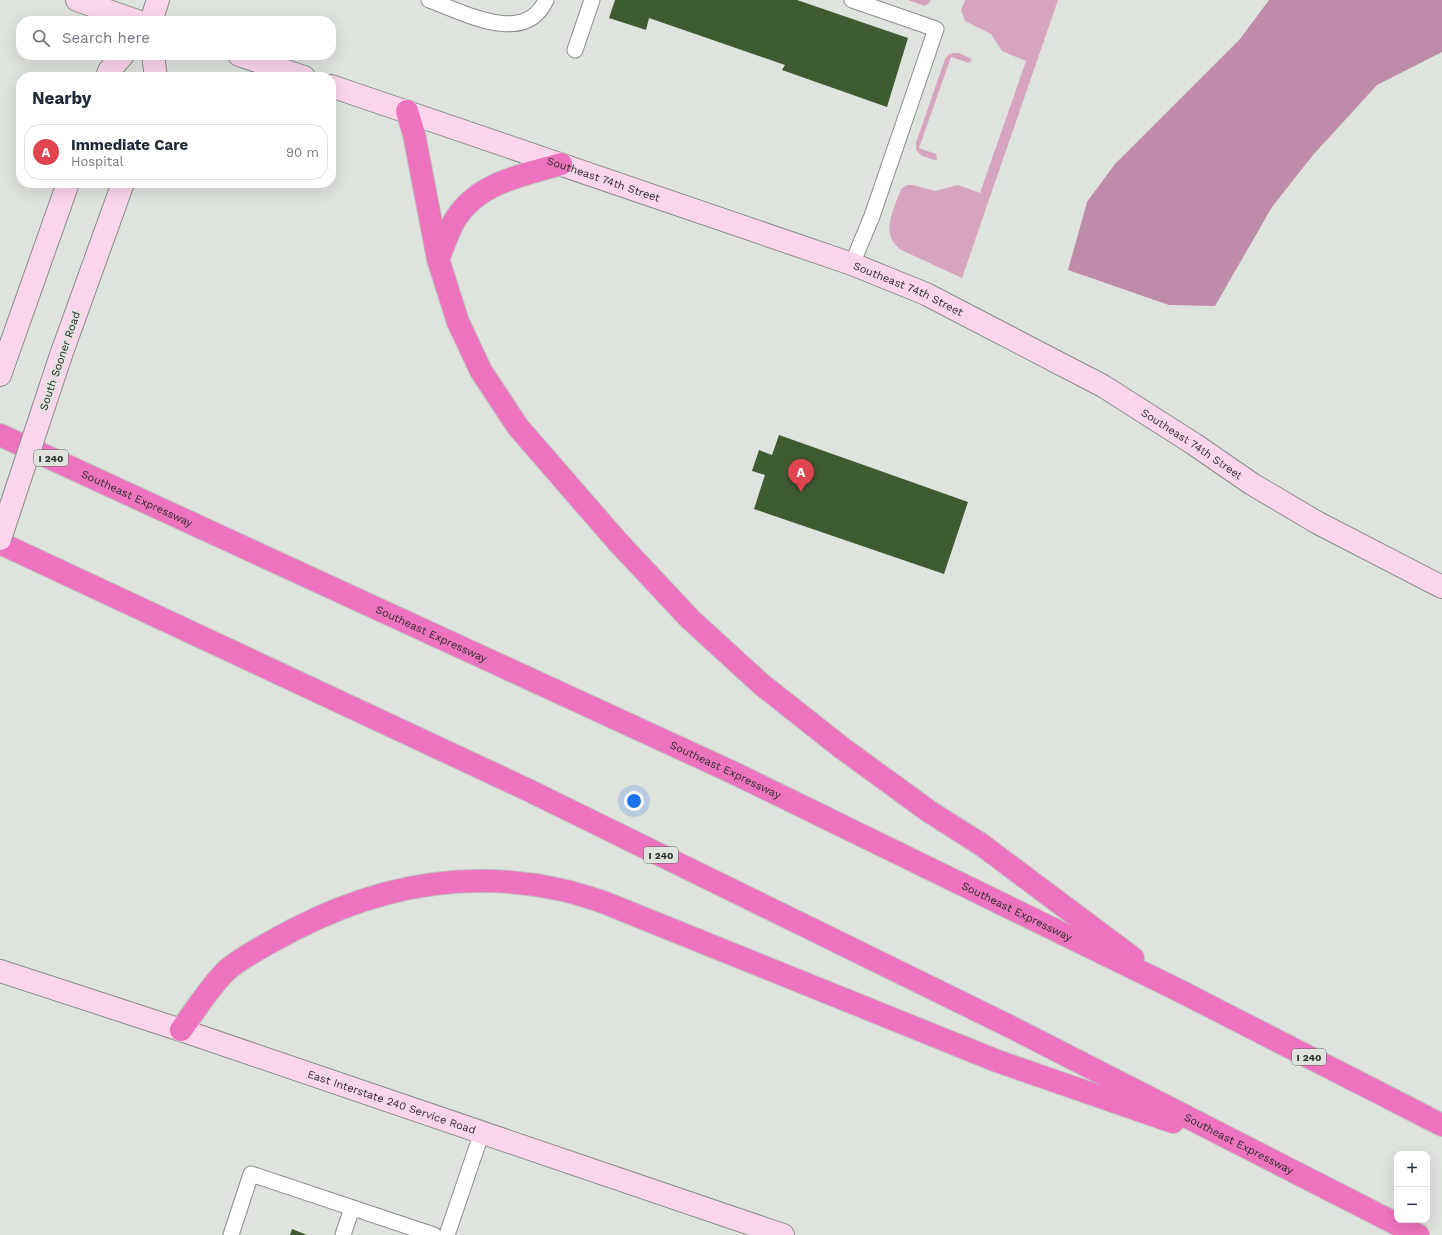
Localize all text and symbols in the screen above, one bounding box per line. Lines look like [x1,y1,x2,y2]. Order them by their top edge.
search box [16,16,336,60]
icon: search [30,27,52,49]
text: Search here [62,29,150,47]
text: Nearby [32,88,91,108]
text: Immediate Care [71,136,188,154]
text: A [42,145,50,160]
text: 90 m [286,145,319,160]
text: Hospital [71,154,123,169]
street label: Southeast 74th Street [545,154,662,205]
street label: Southeast 74th Street [851,259,966,319]
street label: South Sooner Road [37,310,83,412]
street label: Southeast 74th Street [1139,406,1245,482]
road number: I 240 [34,450,68,466]
pin: A [788,459,814,492]
street label: Southeast Expressway [79,467,195,530]
street label: Southeast Expressway [374,602,489,665]
street label: Southeast Expressway [668,738,783,802]
your location [624,791,644,811]
road number: I 240 [644,847,678,863]
street label: Southeast Expressway [960,879,1074,944]
road number: I 240 [1292,1049,1326,1065]
street label: East Interstate 240 Service Road [306,1067,478,1136]
street label: Southeast Expressway [1182,1110,1296,1177]
map controls [1394,1151,1430,1223]
button: + [1394,1151,1430,1187]
button: − [1394,1187,1430,1223]

